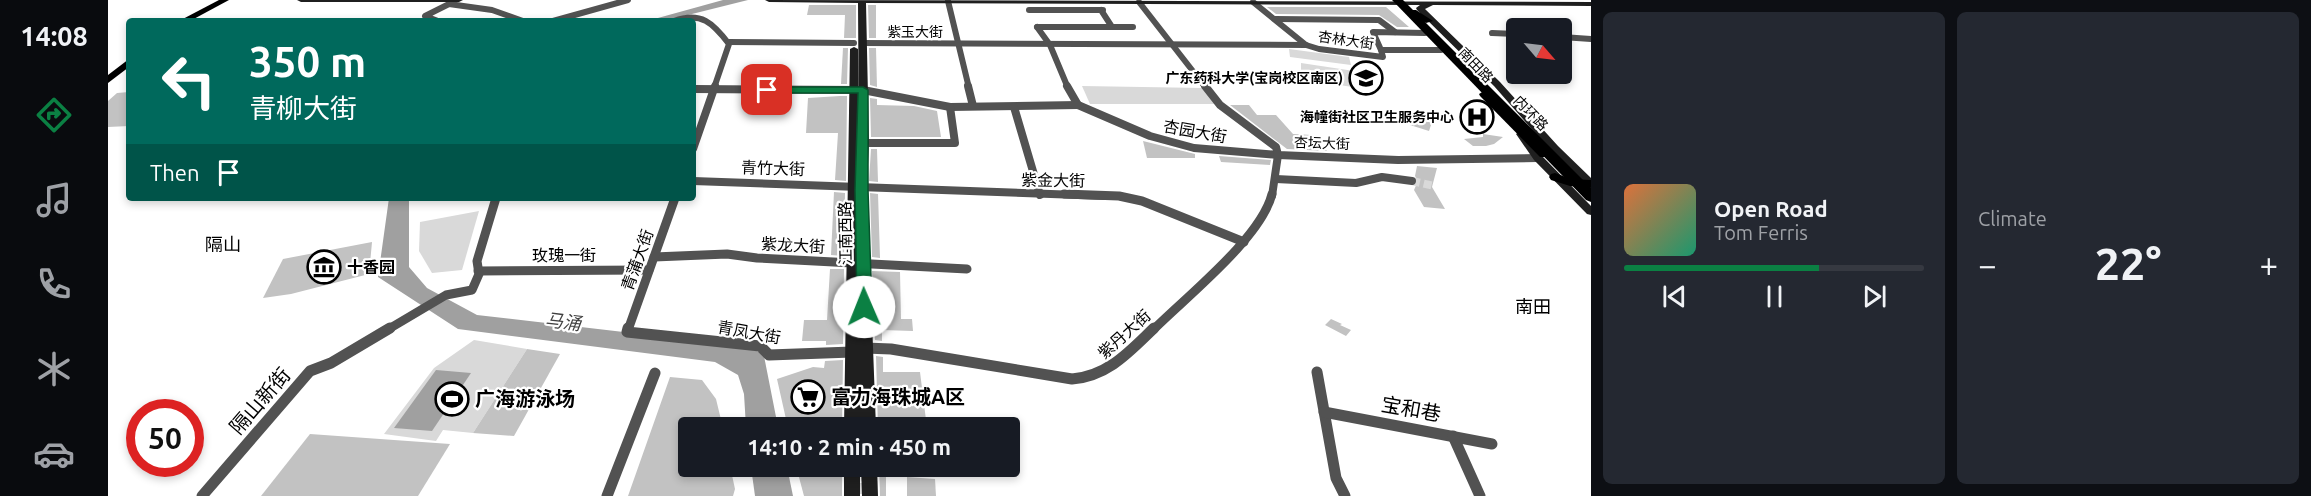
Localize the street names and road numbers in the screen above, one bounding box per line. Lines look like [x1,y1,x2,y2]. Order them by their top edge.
street label: 紫玉大街 [887,24,943,40]
street label: 杏林大街 [1317,28,1375,52]
street label: 南田路 [1456,44,1496,86]
street label: 内环路 [1511,92,1551,134]
street label: 杏园大街 [1162,117,1228,145]
street label: 杏坛大街 [1294,134,1350,152]
street label: 青竹大街 [741,158,805,178]
street label: 紫金大街 [1021,170,1085,190]
street label: 江南西路 [835,201,855,265]
street label: 青蒲大街 [618,227,656,293]
street label: 紫龙大街 [761,234,825,256]
street label: 玫瑰一街 [532,246,596,264]
street label: 紫丹大街 [1094,306,1154,362]
street label: 青凤大街 [716,318,782,346]
street label: 隔山新街 [225,363,295,438]
street label: 宝和巷 [1380,392,1443,425]

